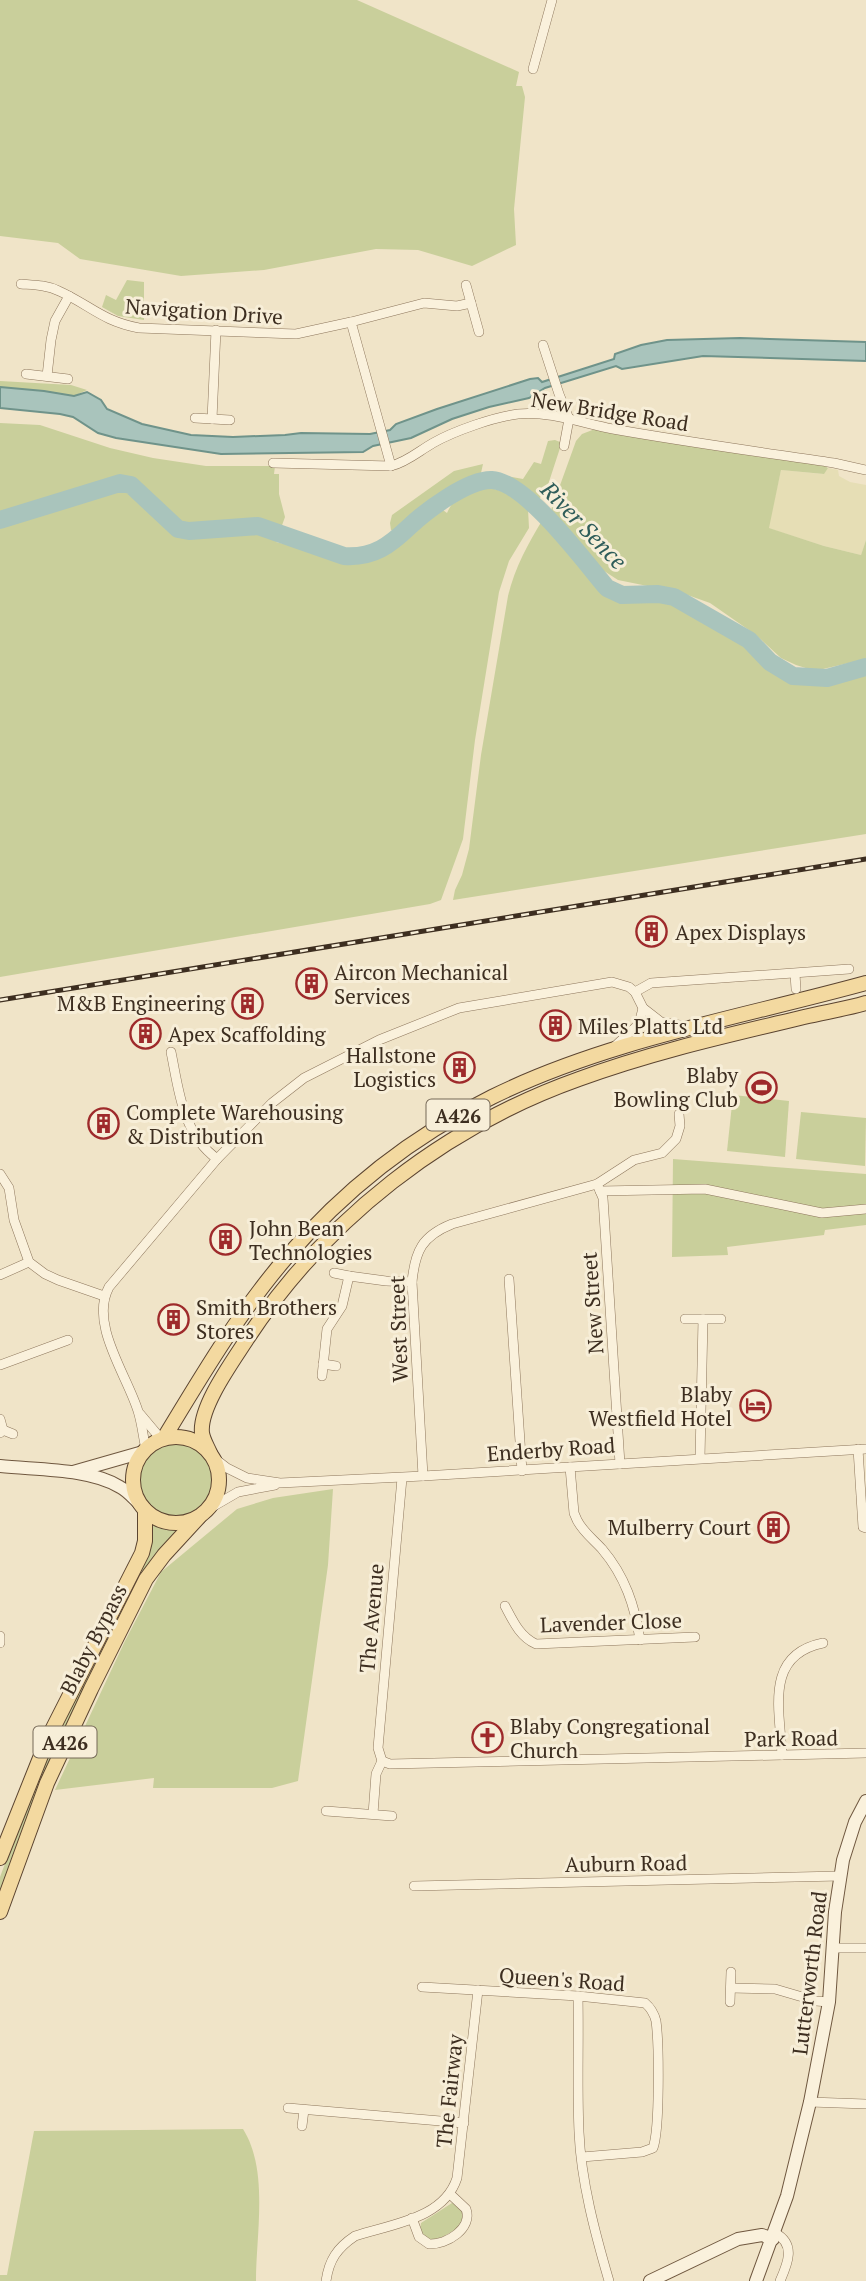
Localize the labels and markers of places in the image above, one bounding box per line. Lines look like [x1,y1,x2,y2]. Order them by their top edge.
building icon: Apex Displays [635,915,669,949]
place label: Apex Displays [675,918,806,946]
place label: Aircon Mechanical Services [334,958,508,1010]
building icon: Aircon Mechanical Services [294,967,328,1001]
building icon: M&B Engineering [231,986,265,1020]
place label: M&B Engineering [57,989,226,1017]
building icon: Miles Platts Ltd [538,1009,572,1043]
place label: Miles Platts Ltd [578,1012,724,1040]
building icon: Apex Scaffolding [128,1017,162,1051]
place label: Apex Scaffolding [168,1020,326,1048]
place label: Hallstone Logistics [346,1041,436,1093]
building icon: Hallstone Logistics [442,1050,476,1084]
place label: Blaby Bowling Club [614,1061,738,1113]
sports icon: Blaby Bowling Club [744,1070,778,1104]
place label: Complete Warehousing & Distribution [126,1098,344,1150]
building icon: Complete Warehousing & Distribution [86,1107,120,1141]
place label: John Bean Technologies [249,1214,372,1266]
building icon: John Bean Technologies [209,1223,243,1257]
place label: Smith Brothers Stores [196,1293,337,1345]
building icon: Smith Brothers Stores [156,1302,190,1336]
place label: Blaby Westfield Hotel [589,1380,732,1432]
hotel icon: Blaby Westfield Hotel [738,1389,772,1423]
building icon: Mulberry Court [757,1510,791,1544]
place label: Mulberry Court [608,1513,751,1541]
place label: Blaby Congregational Church [510,1712,710,1764]
church icon: Blaby Congregational Church [470,1721,504,1755]

